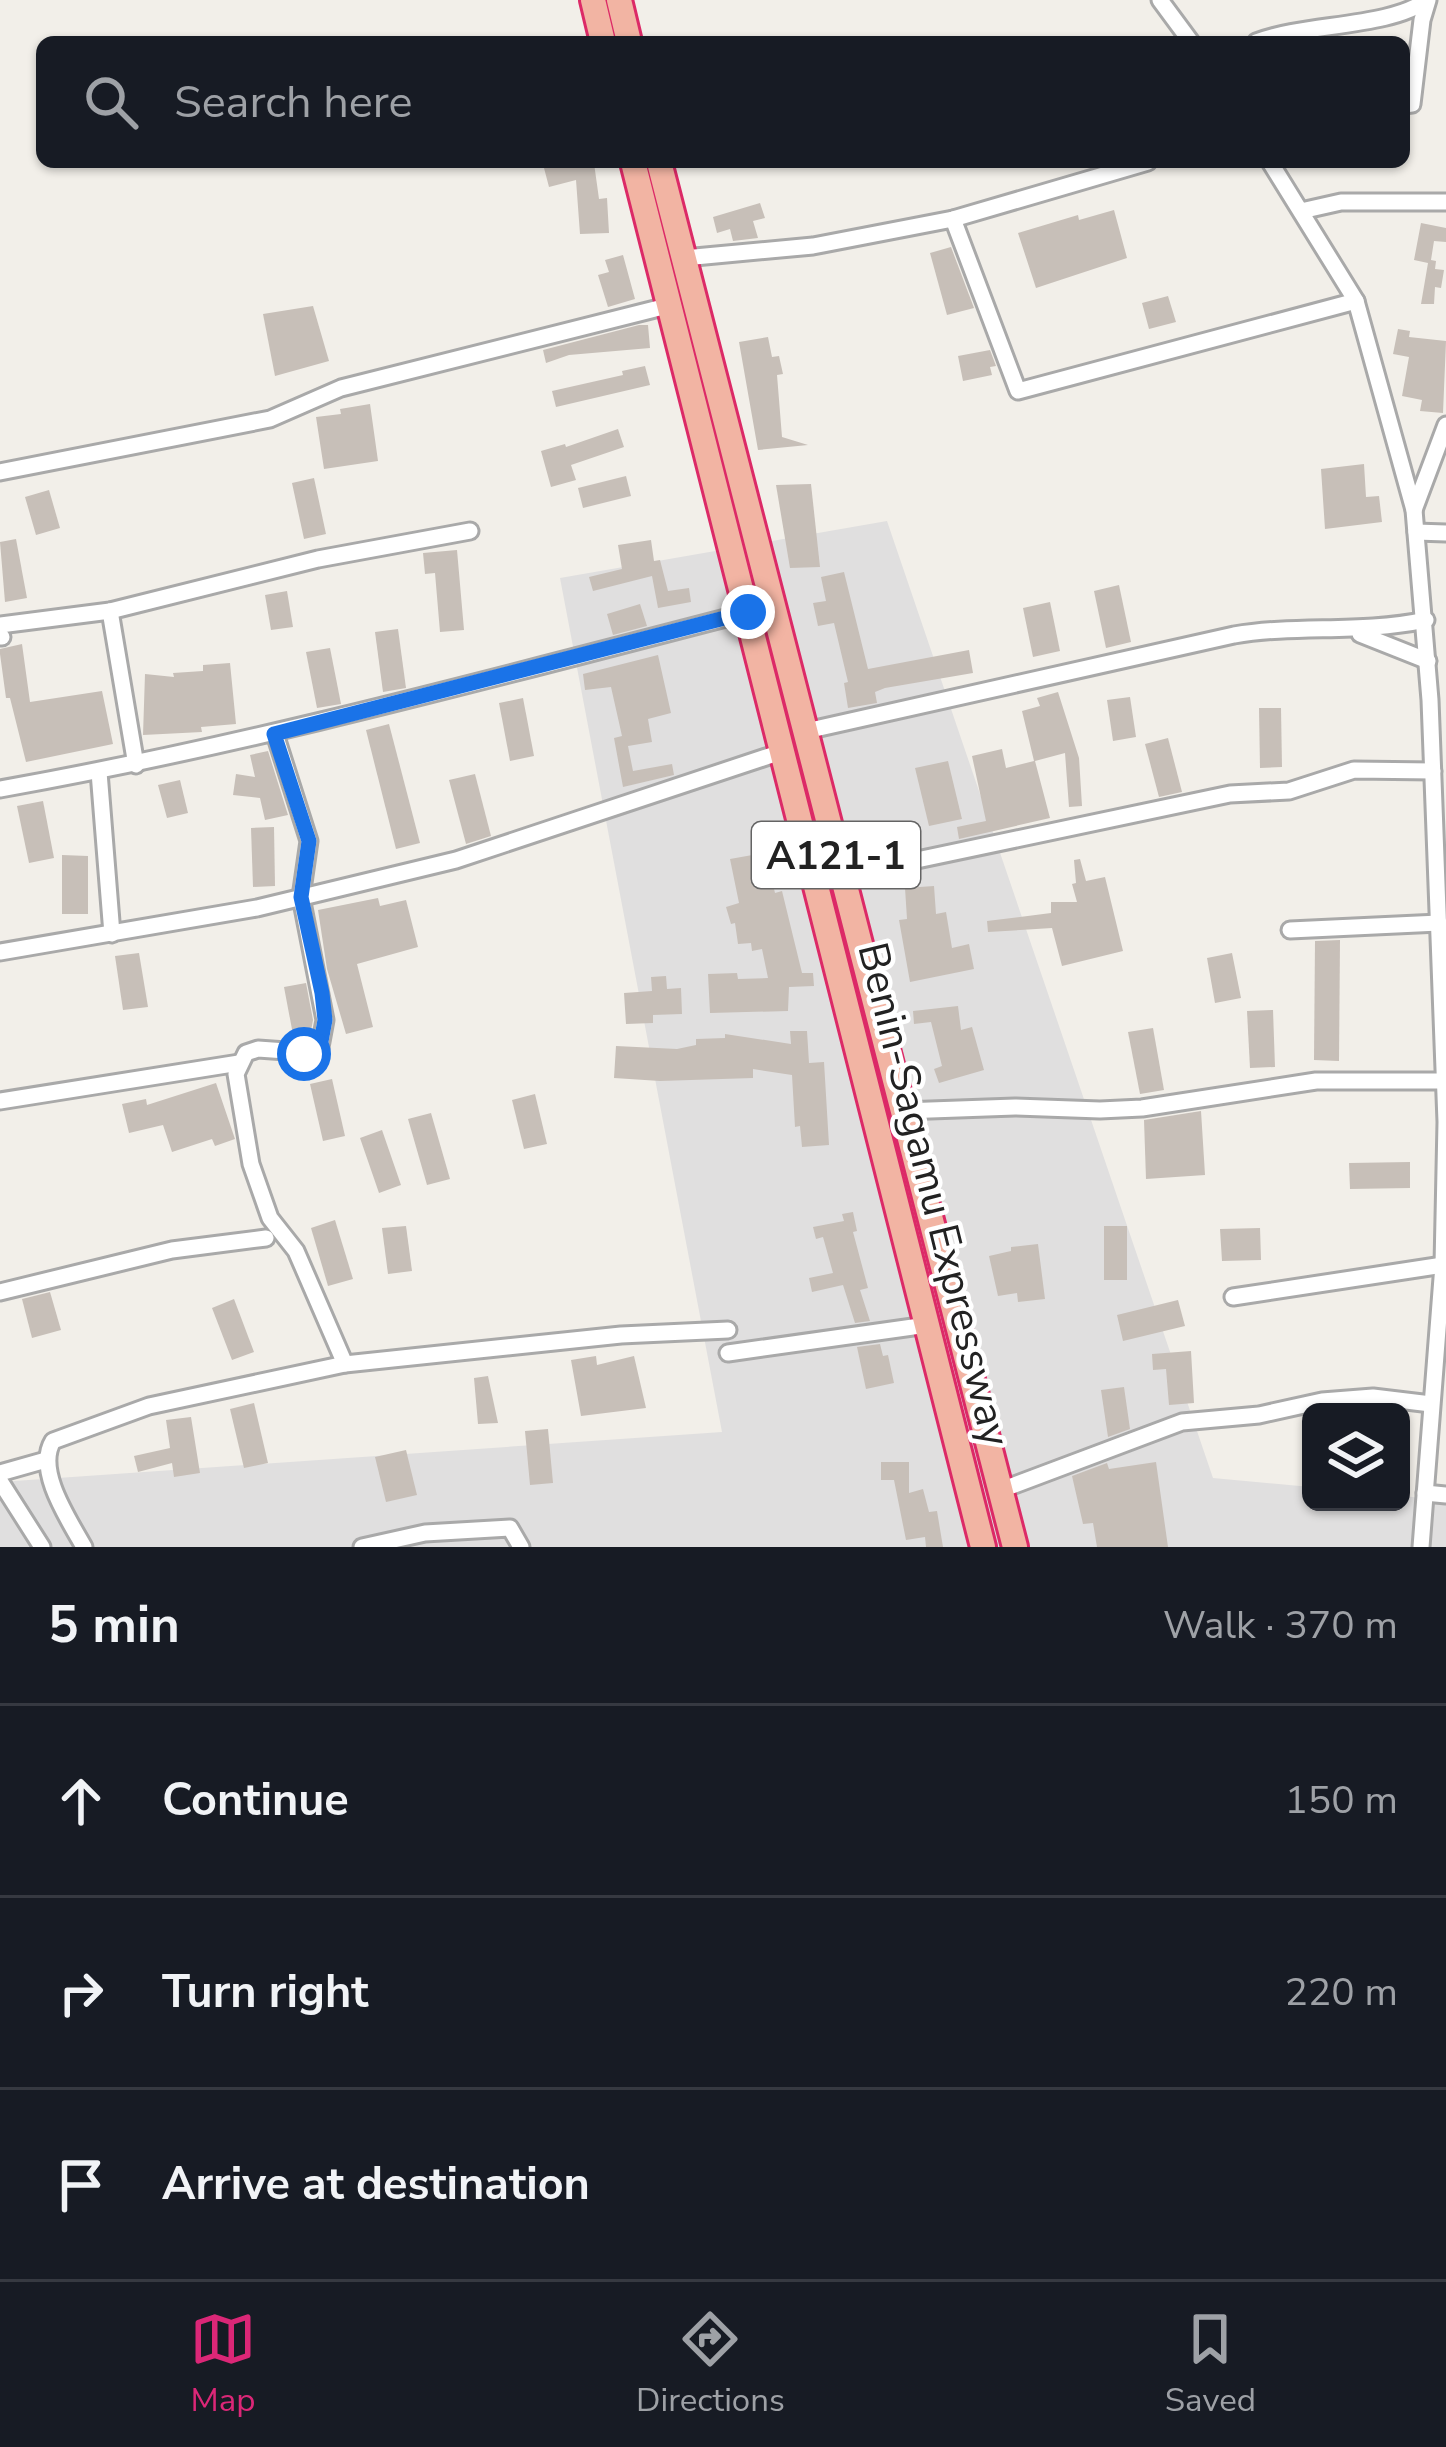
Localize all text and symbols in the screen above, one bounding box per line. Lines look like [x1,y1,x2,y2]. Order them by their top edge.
search box [36,36,1410,168]
icon: search [78,69,144,135]
text: Search here [174,72,413,133]
route end [721,585,775,639]
road number: A121-1 [752,822,920,888]
street label: Benin-Sagamu Expressway [843,937,1024,1453]
route start [277,1027,331,1081]
map controls [1302,1403,1410,1511]
button: layers [1302,1403,1410,1511]
text: 5 min [48,1590,180,1660]
text: Walk · 370 m [1163,1599,1398,1652]
icon: ahead [48,1768,114,1834]
text: Continue [162,1770,349,1831]
text: 150 m [1284,1774,1398,1827]
icon: right [48,1960,114,2026]
text: Turn right [162,1962,369,2023]
text: 220 m [1284,1966,1398,2019]
icon: arrive [48,2152,114,2218]
text: Arrive at destination [162,2154,590,2215]
tab: Map [190,2306,256,2423]
tab: Directions [636,2306,785,2423]
tab: Saved [1165,2306,1256,2423]

